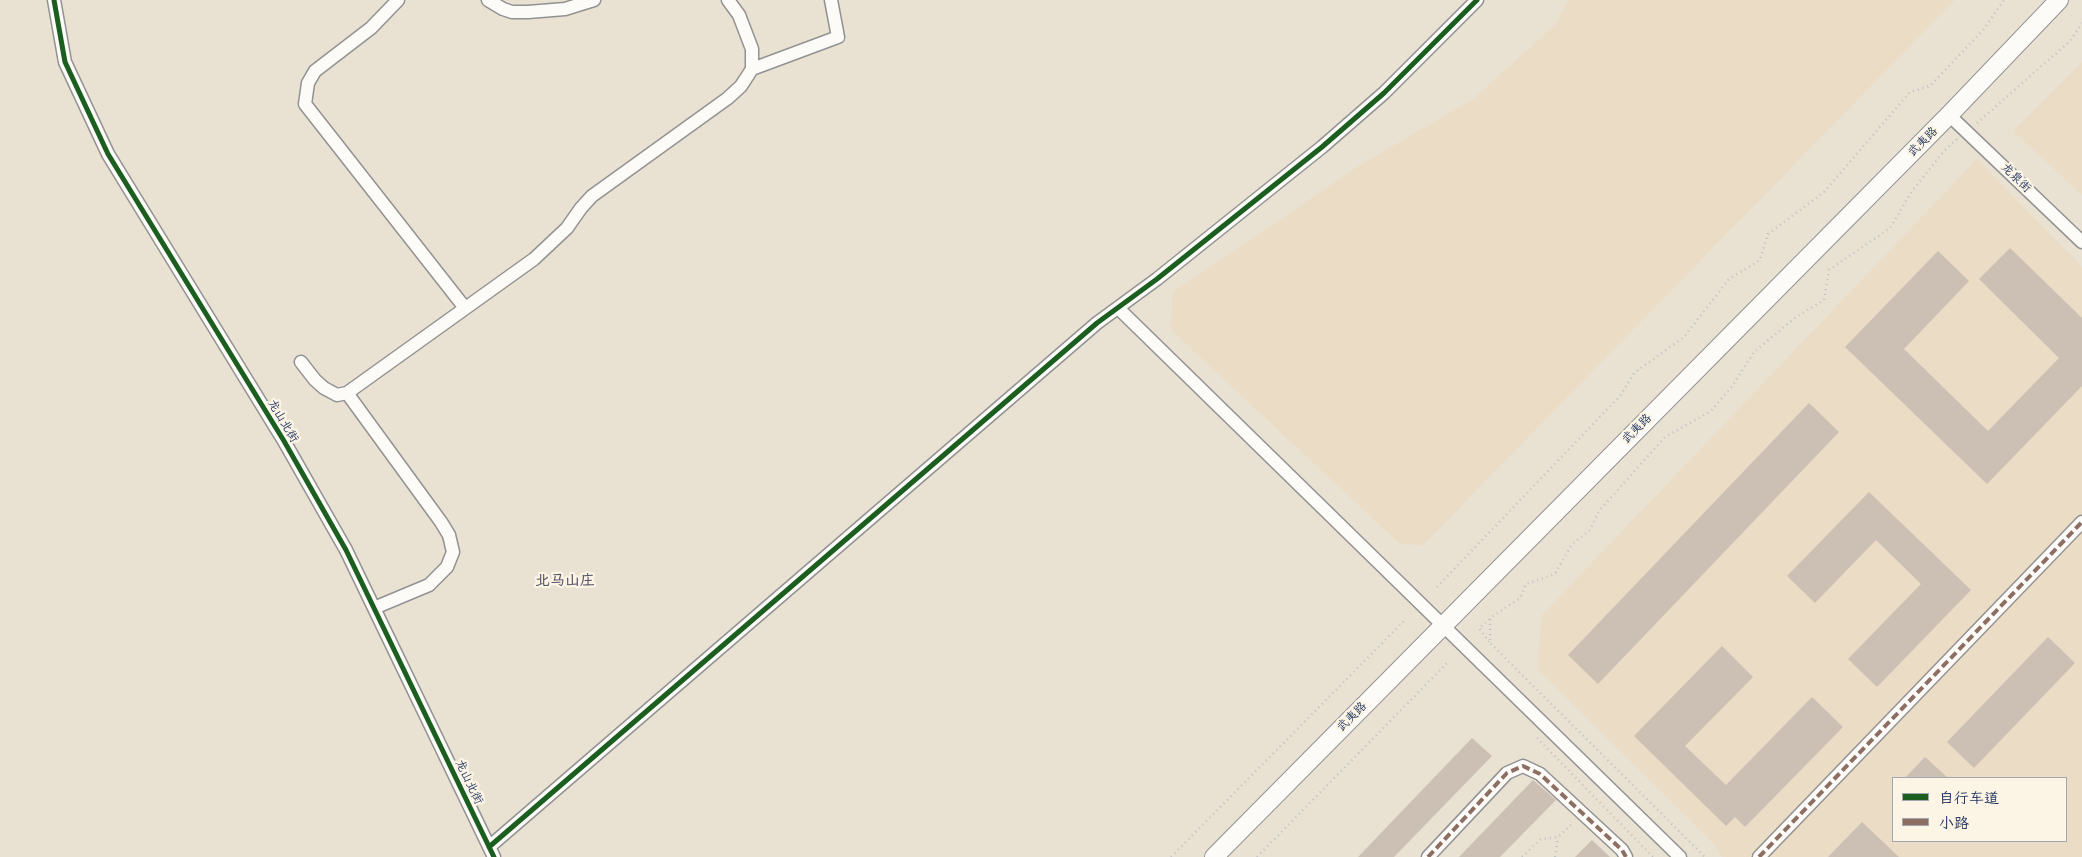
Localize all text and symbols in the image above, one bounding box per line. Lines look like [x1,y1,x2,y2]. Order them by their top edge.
street label: 武夷路 [1905,124,1941,160]
street label: 龙泉街 [1998,160,2034,196]
street label: 龙山北街 [264,397,302,445]
street label: 武夷路 [1619,411,1655,447]
district label: 北马山庄 [535,572,595,590]
street label: 武夷路 [1334,699,1370,735]
street label: 龙山北街 [452,757,486,807]
legend [1892,777,2067,842]
text: 自行车道 [1939,785,1999,808]
text: 小路 [1939,810,1969,833]

